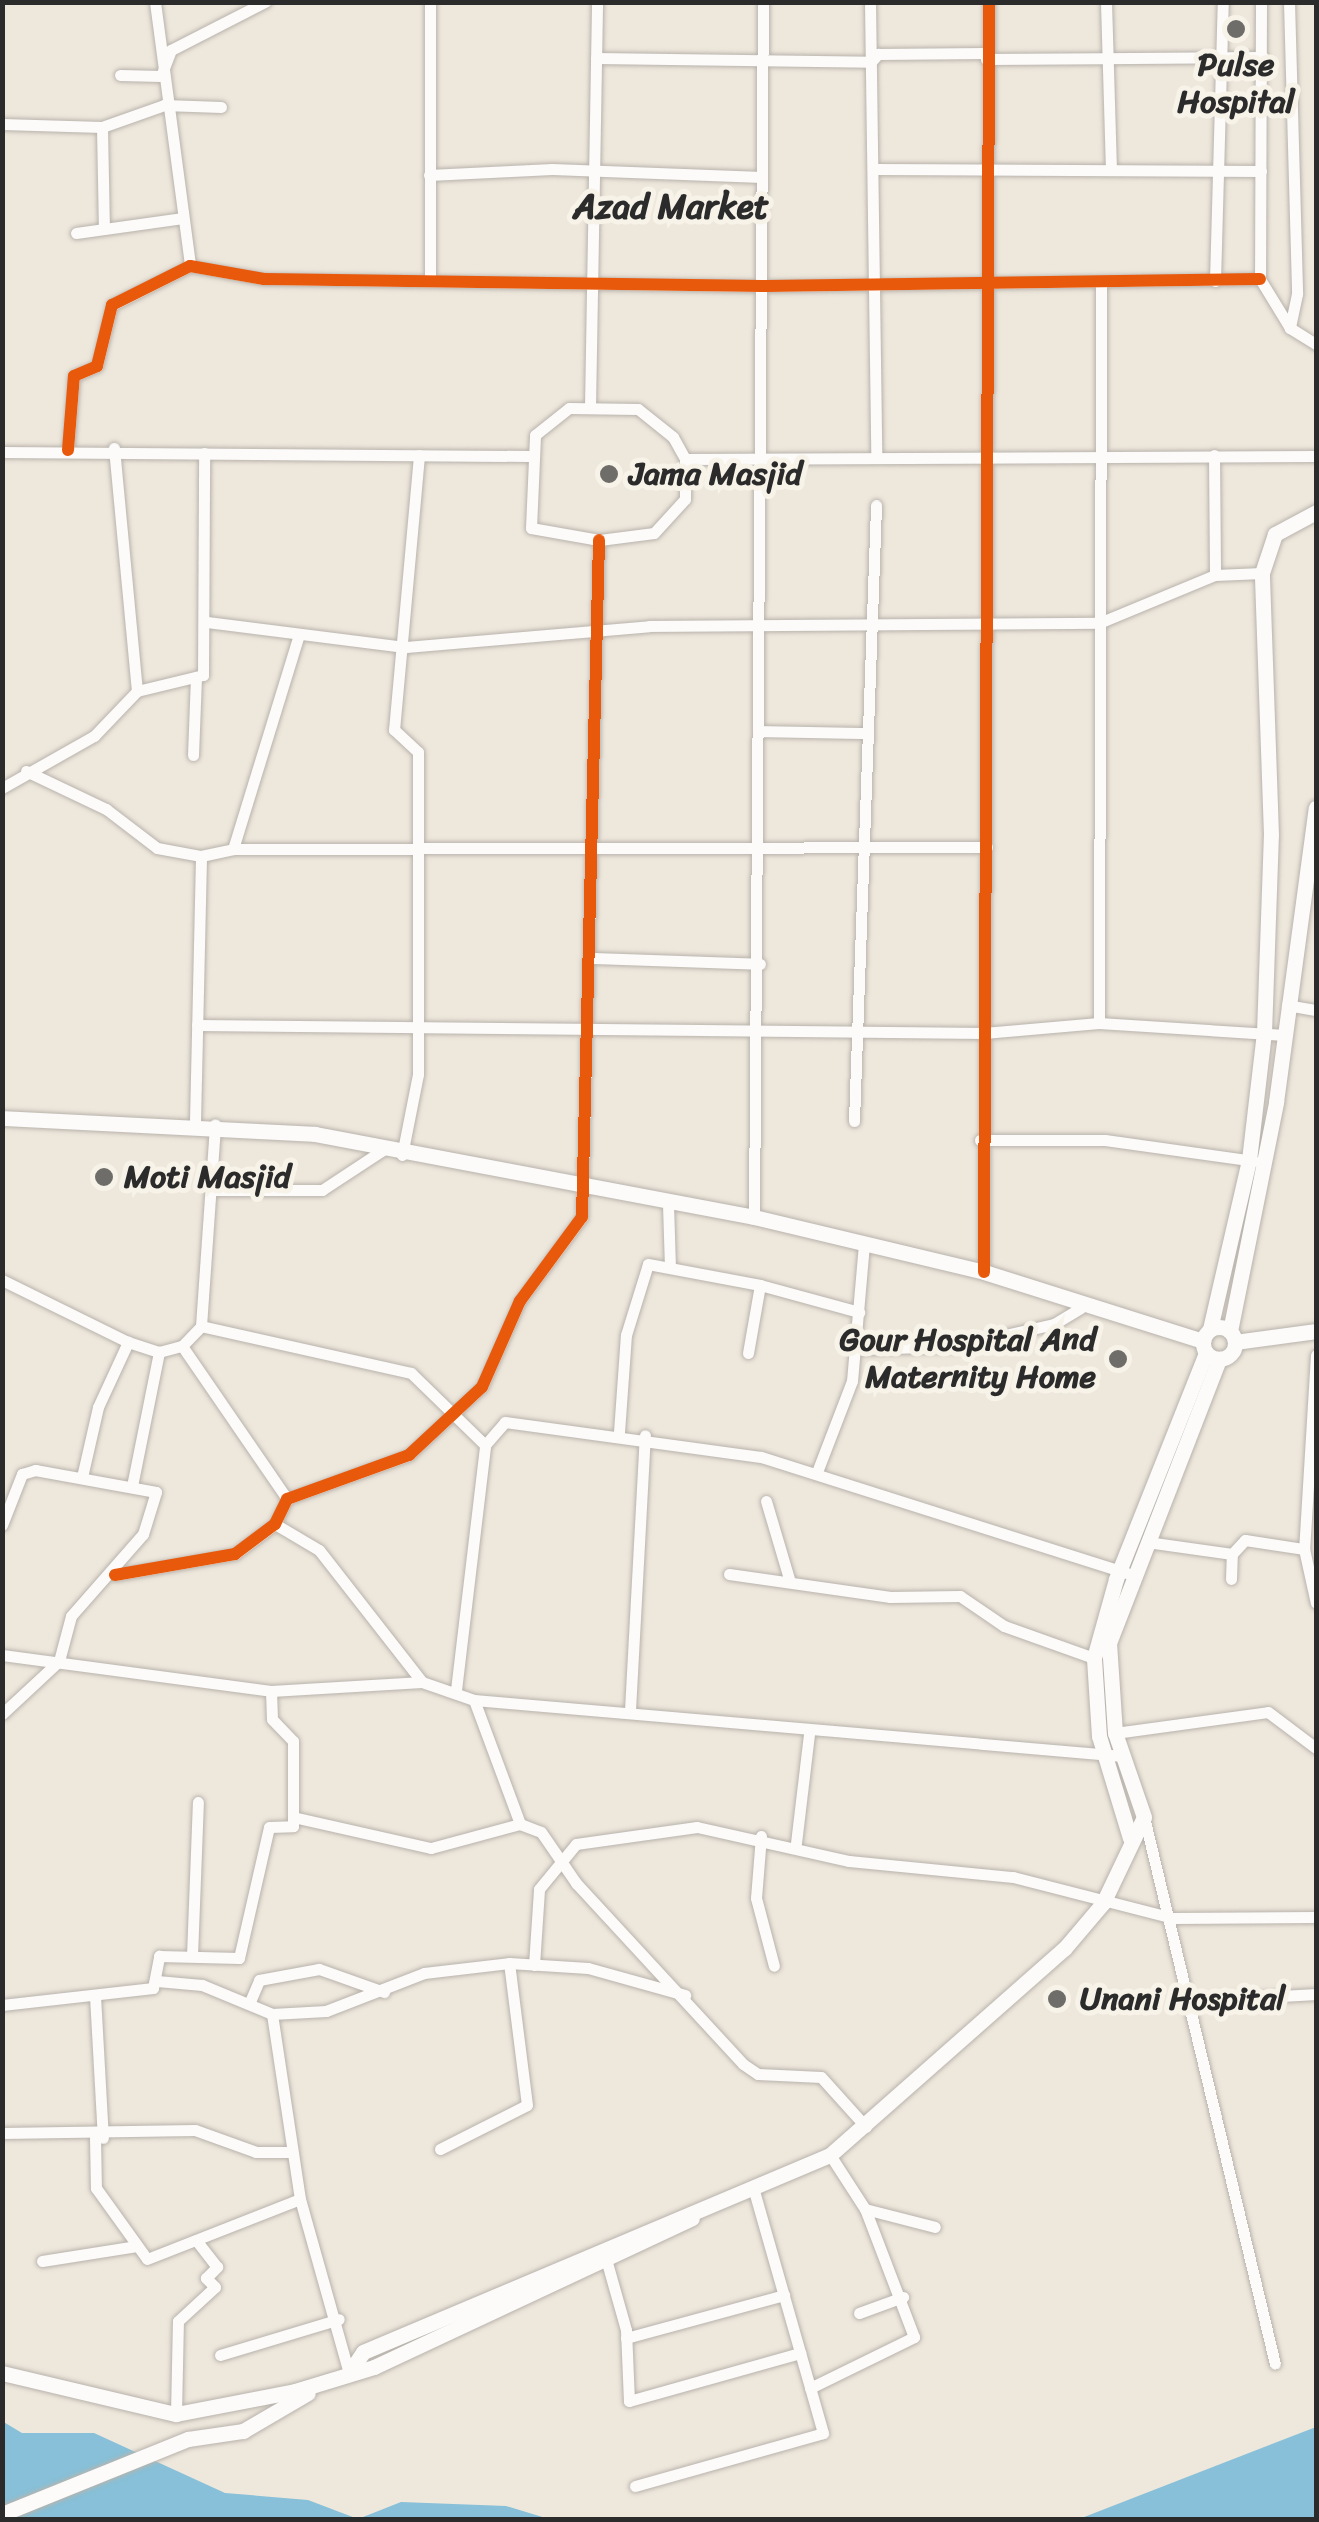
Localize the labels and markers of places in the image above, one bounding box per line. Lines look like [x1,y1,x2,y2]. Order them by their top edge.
marker: Pulse Hospital [1223,16,1249,42]
place label: Pulse Hospital [1177,47,1295,122]
place label: Jama Masjid [629,455,802,493]
marker: Jama Masjid [598,463,620,485]
place label: Moti Masjid [124,1158,290,1196]
marker: Moti Masjid [93,1166,115,1188]
place label: Gour Hospital And Maternity Home [840,1322,1096,1397]
marker: Gour Hospital And Maternity Home [1105,1346,1131,1372]
place label: Unani Hospital [1080,1980,1286,2018]
marker: Unani Hospital [1044,1986,1070,2012]

